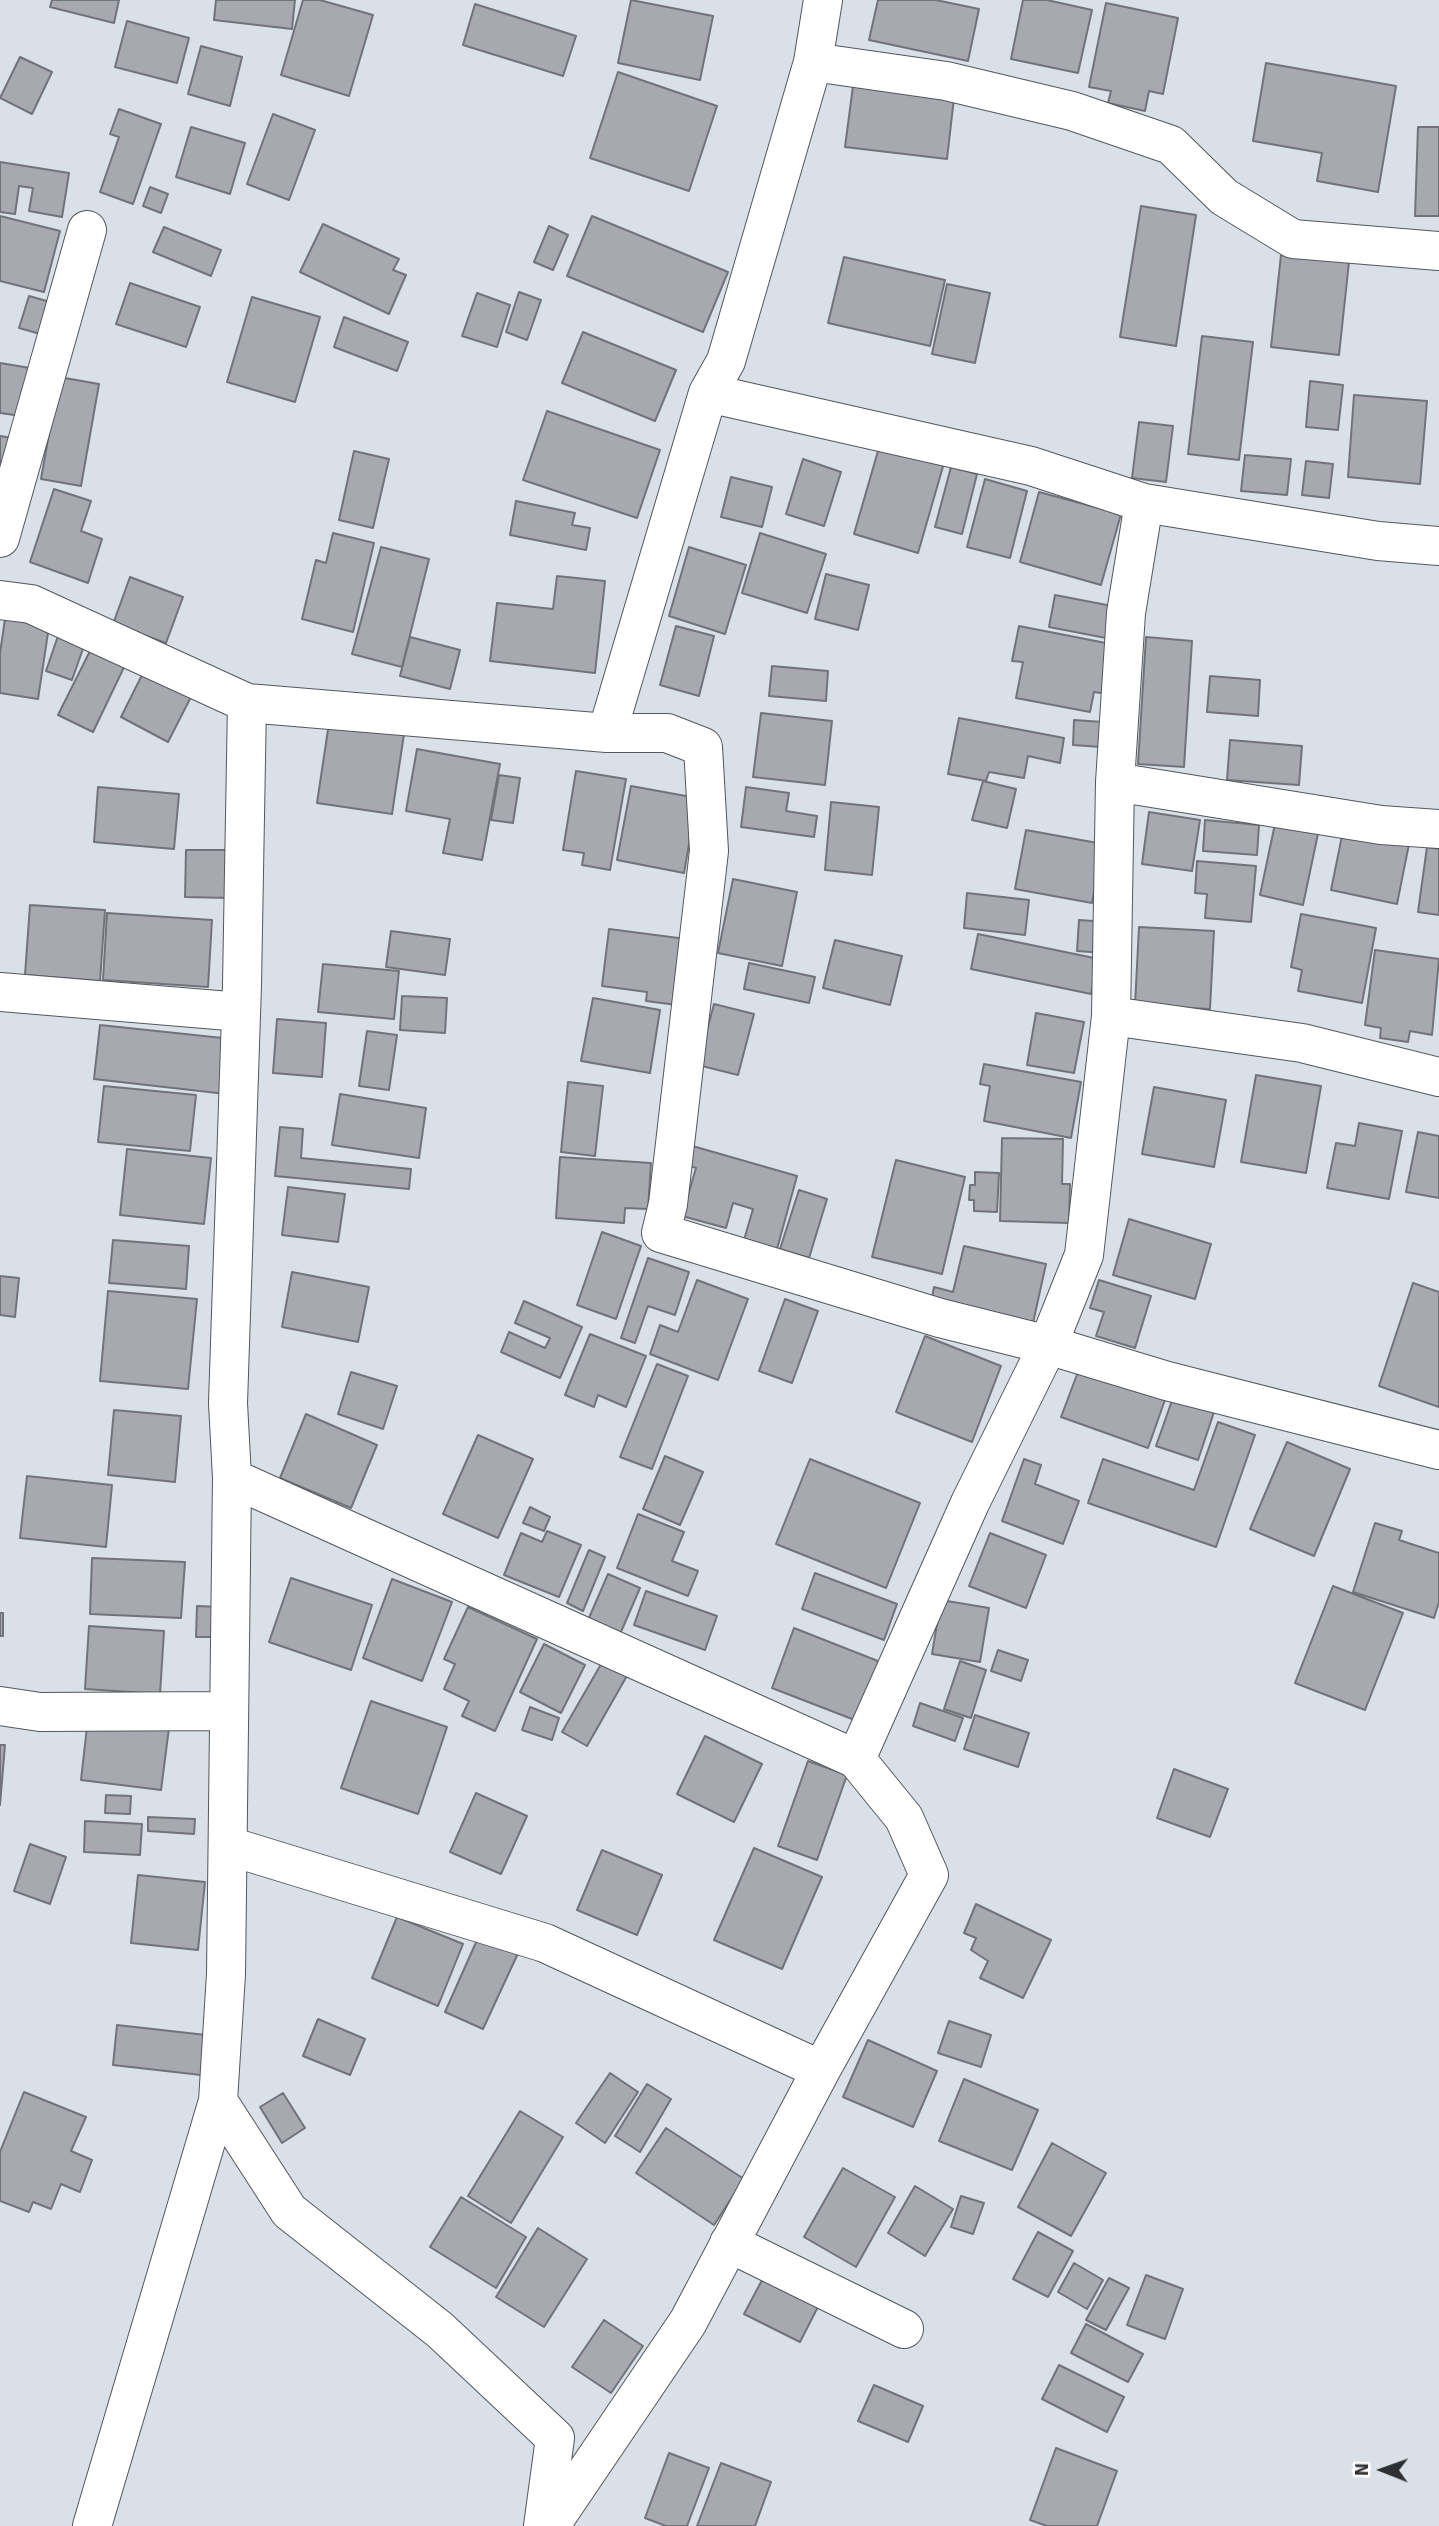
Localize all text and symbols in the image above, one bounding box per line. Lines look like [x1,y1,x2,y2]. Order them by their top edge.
north arrow [1348,2435,1418,2505]
text: N [1350,2463,1374,2476]

